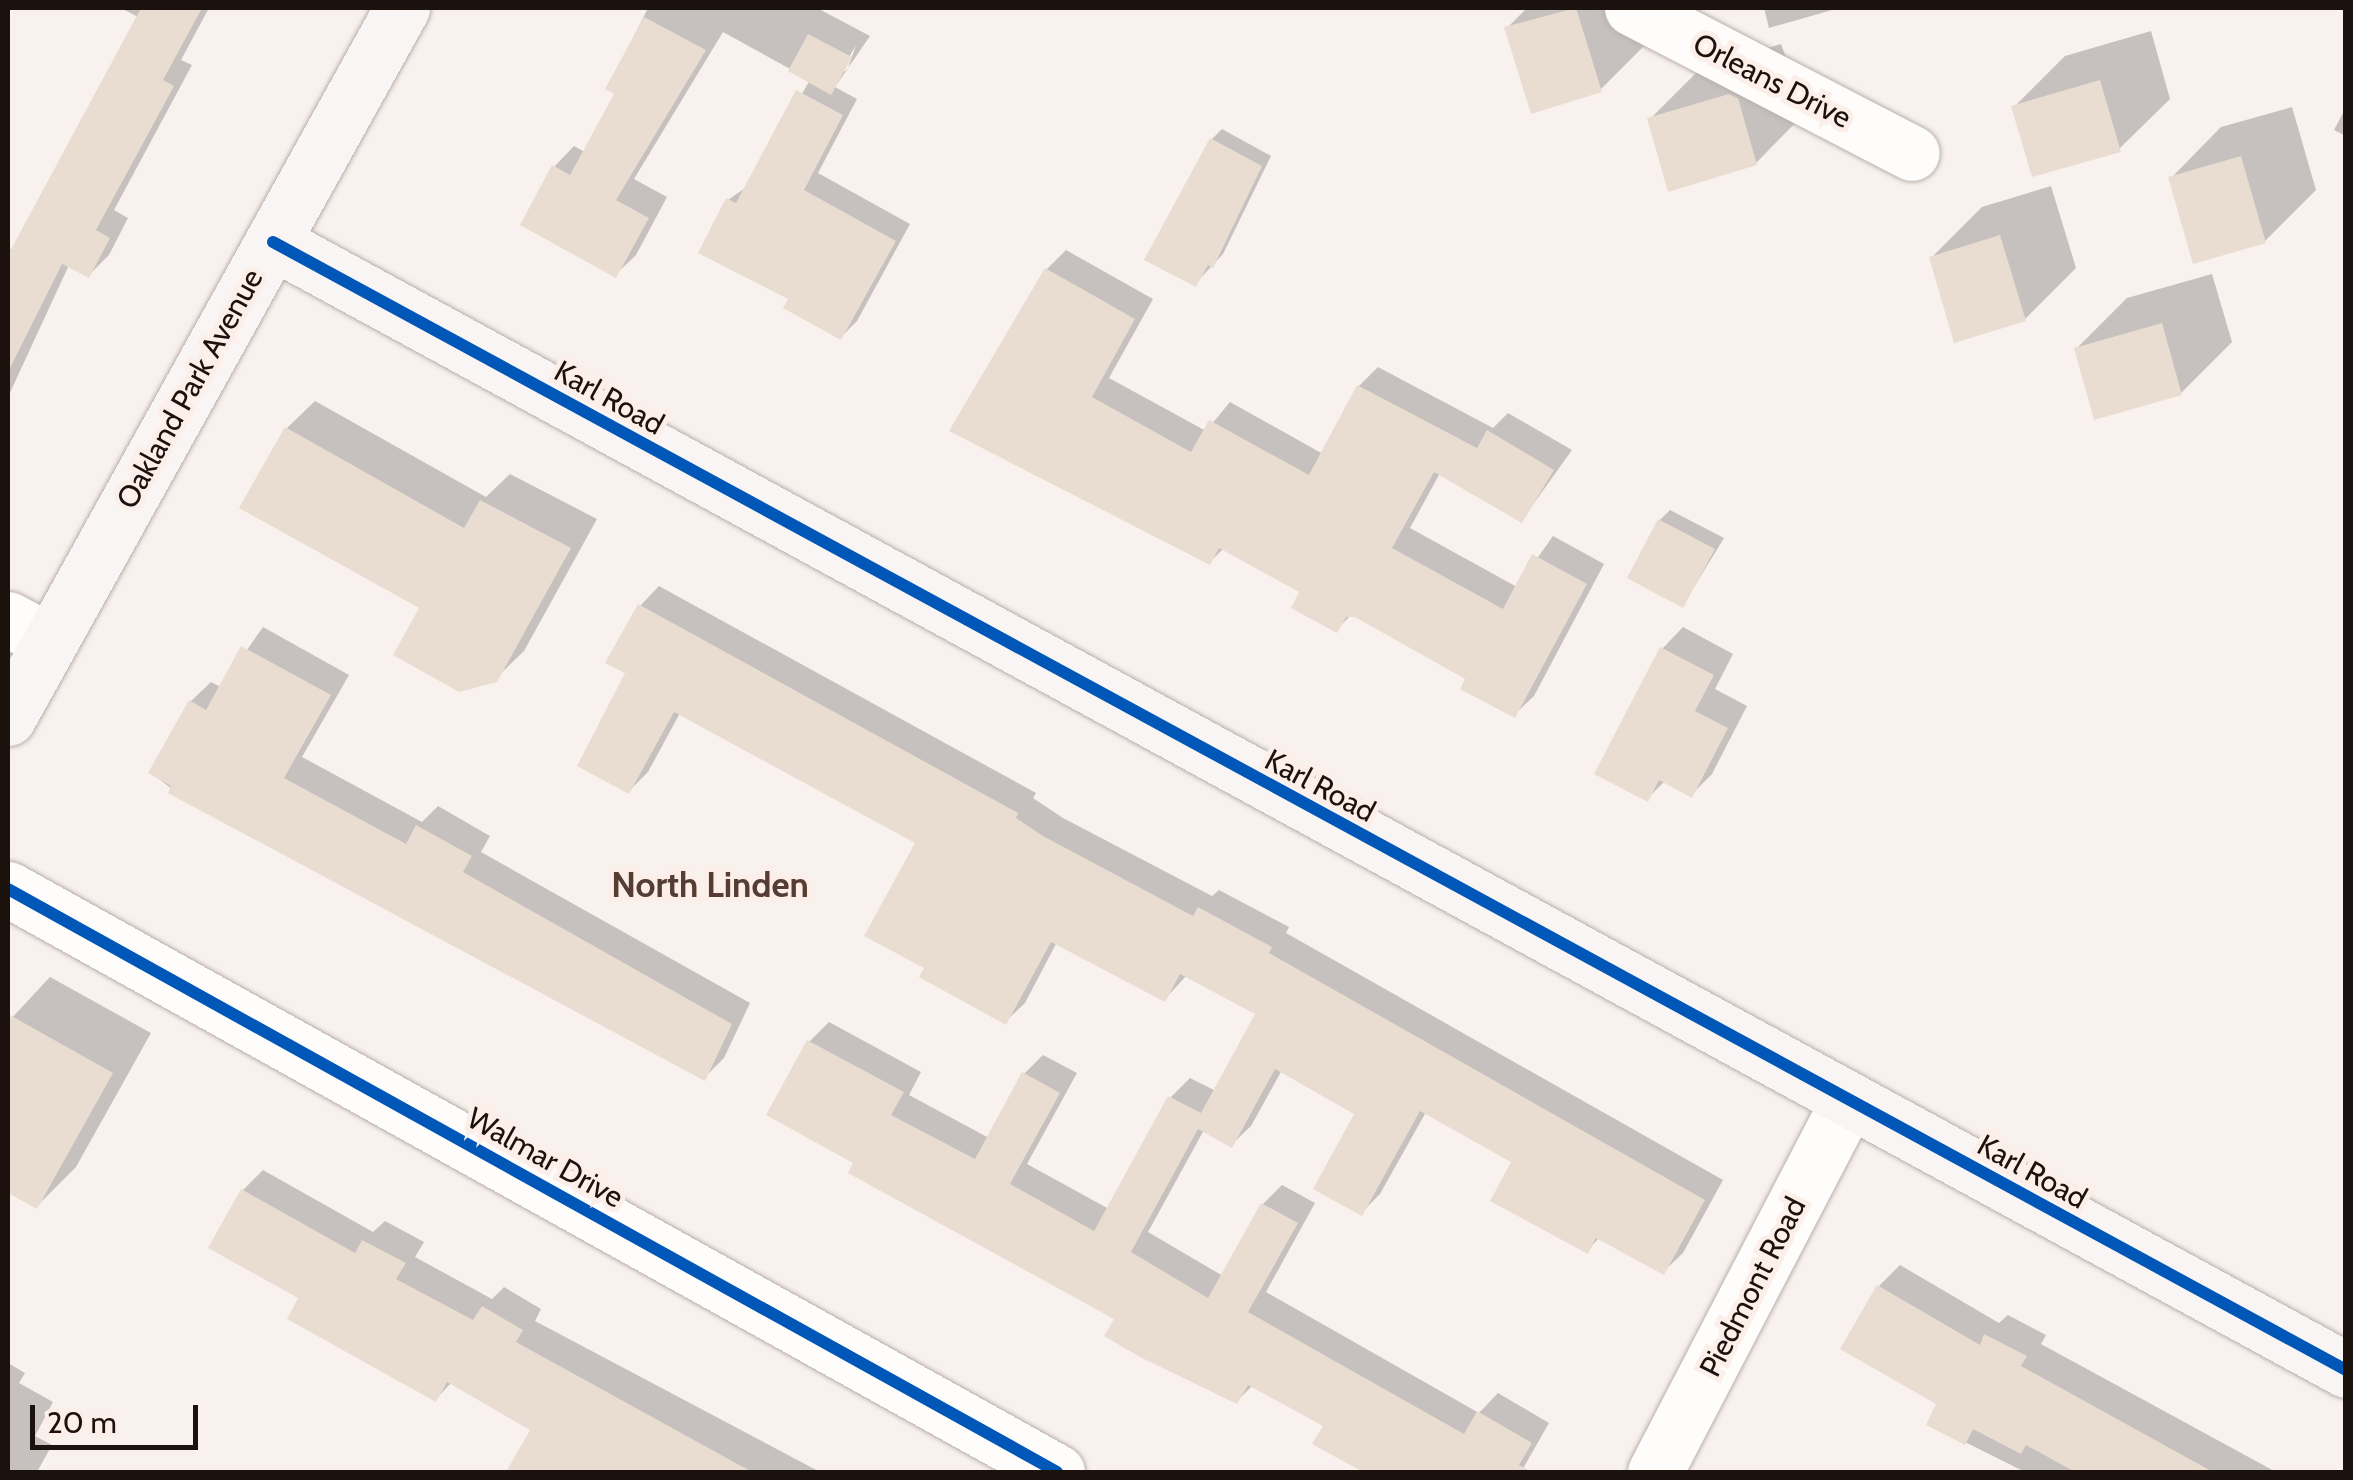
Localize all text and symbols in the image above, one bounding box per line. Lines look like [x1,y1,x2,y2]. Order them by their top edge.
street label: Orleans Drive [1687,26,1857,136]
street label: Oakland Park Avenue [109,263,271,515]
street label: Karl Road [548,353,670,443]
street label: Karl Road [1259,742,1381,830]
district label: North Linden [611,864,809,906]
street label: Walmar Drive [461,1100,629,1216]
street label: Karl Road [1971,1127,2093,1217]
street label: Piedmont Road [1692,1191,1814,1383]
scale bar [35,1385,202,1447]
text: 20 m [47,1404,117,1441]

